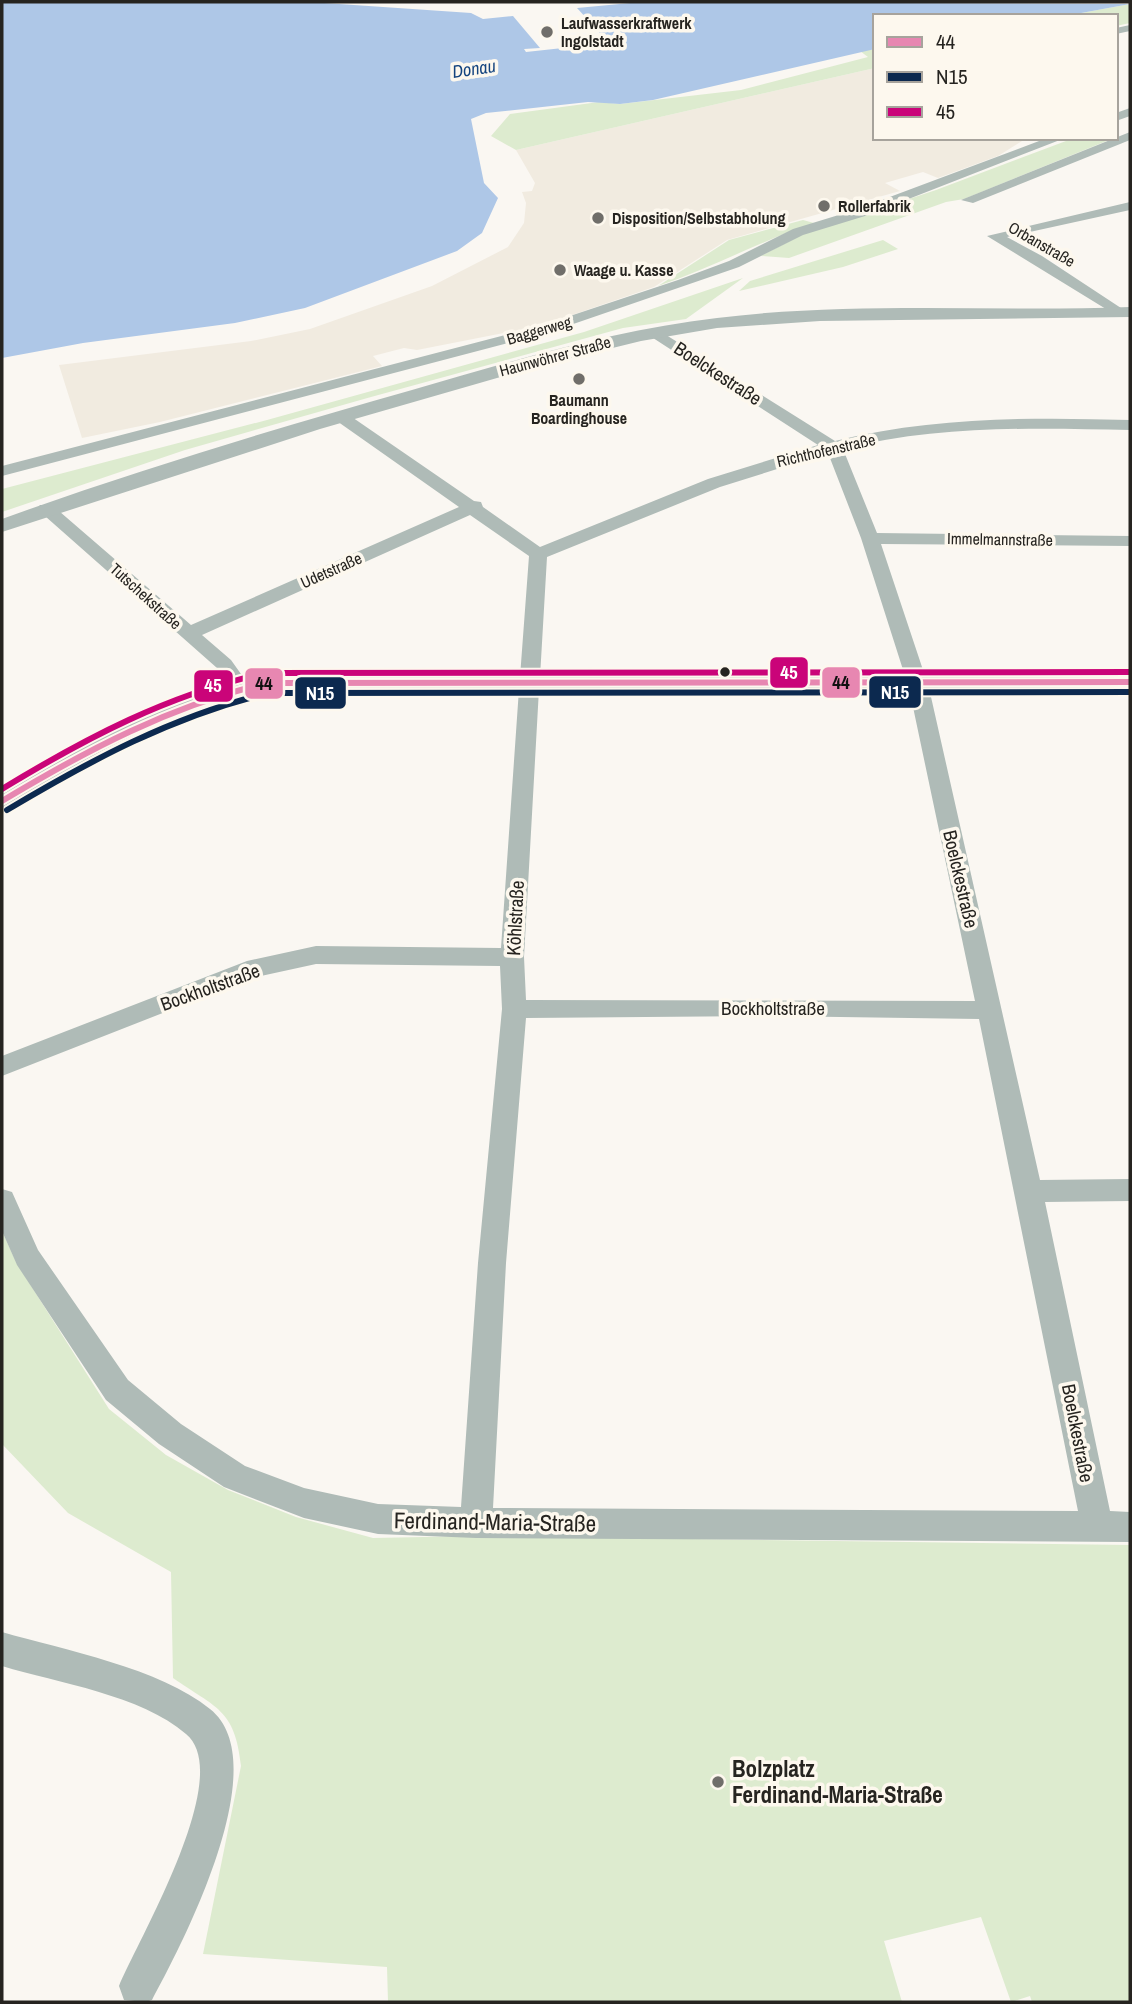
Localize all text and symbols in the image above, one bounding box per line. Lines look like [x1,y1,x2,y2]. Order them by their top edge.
place label: Laufwasserkraftwerk Ingolstadt [561,12,692,52]
legend [873,14,1118,140]
marker: Laufwasserkraftwerk Ingolstadt [539,24,555,40]
text: 44 [936,27,956,56]
water label: Donau [451,53,497,84]
text: N15 [936,62,968,91]
text: 45 [936,97,955,126]
place label: Rollerfabrik [838,195,912,217]
marker: Rollerfabrik [816,198,832,214]
place label: Disposition/Selbstabholung [612,207,786,229]
marker: Disposition/Selbstabholung [590,210,606,226]
street label: Orbanstraße [1005,216,1079,272]
place label: Waage u. Kasse [574,259,673,281]
marker: Waage u. Kasse [552,262,568,278]
street label: Baggerweg [504,310,575,350]
street label: Haunwöhrer Straße [497,331,613,381]
street label: Boelckestraße [669,335,767,411]
marker: Baumann Boardinghouse [571,371,587,387]
place label: Baumann Boardinghouse [531,389,627,429]
street label: Richthofenstraße [774,428,878,472]
street label: Immelmannstraße [947,527,1053,551]
street label: Udetstraße [297,547,365,593]
street label: Tutschekstraße [105,558,187,634]
line badge: 45 [769,656,809,689]
text: 45 [780,659,798,685]
unlabelled marker [718,665,732,679]
line badge: 44 [821,666,861,699]
line badge: 44 [244,667,284,700]
line badge: 45 [193,669,234,703]
text: 44 [832,669,850,695]
text: 44 [255,670,273,696]
text: 45 [204,672,222,698]
line badge: N15 [868,675,922,709]
line badge: N15 [294,676,347,710]
text: N15 [881,679,910,705]
text: N15 [306,680,335,706]
street label: Boelckestraße [937,828,985,930]
street label: Köhlstraße [500,880,530,956]
street label: Bockholtstraße [157,957,263,1017]
street label: Bockholtstraße [721,995,825,1021]
street label: Boelckestraße [1056,1382,1100,1484]
street label: Ferdinand-Maria-Straße [394,1504,596,1539]
place label: Bolzplatz Ferdinand-Maria-Straße [732,1753,943,1810]
marker: Bolzplatz Ferdinand-Maria-Straße [710,1774,726,1790]

